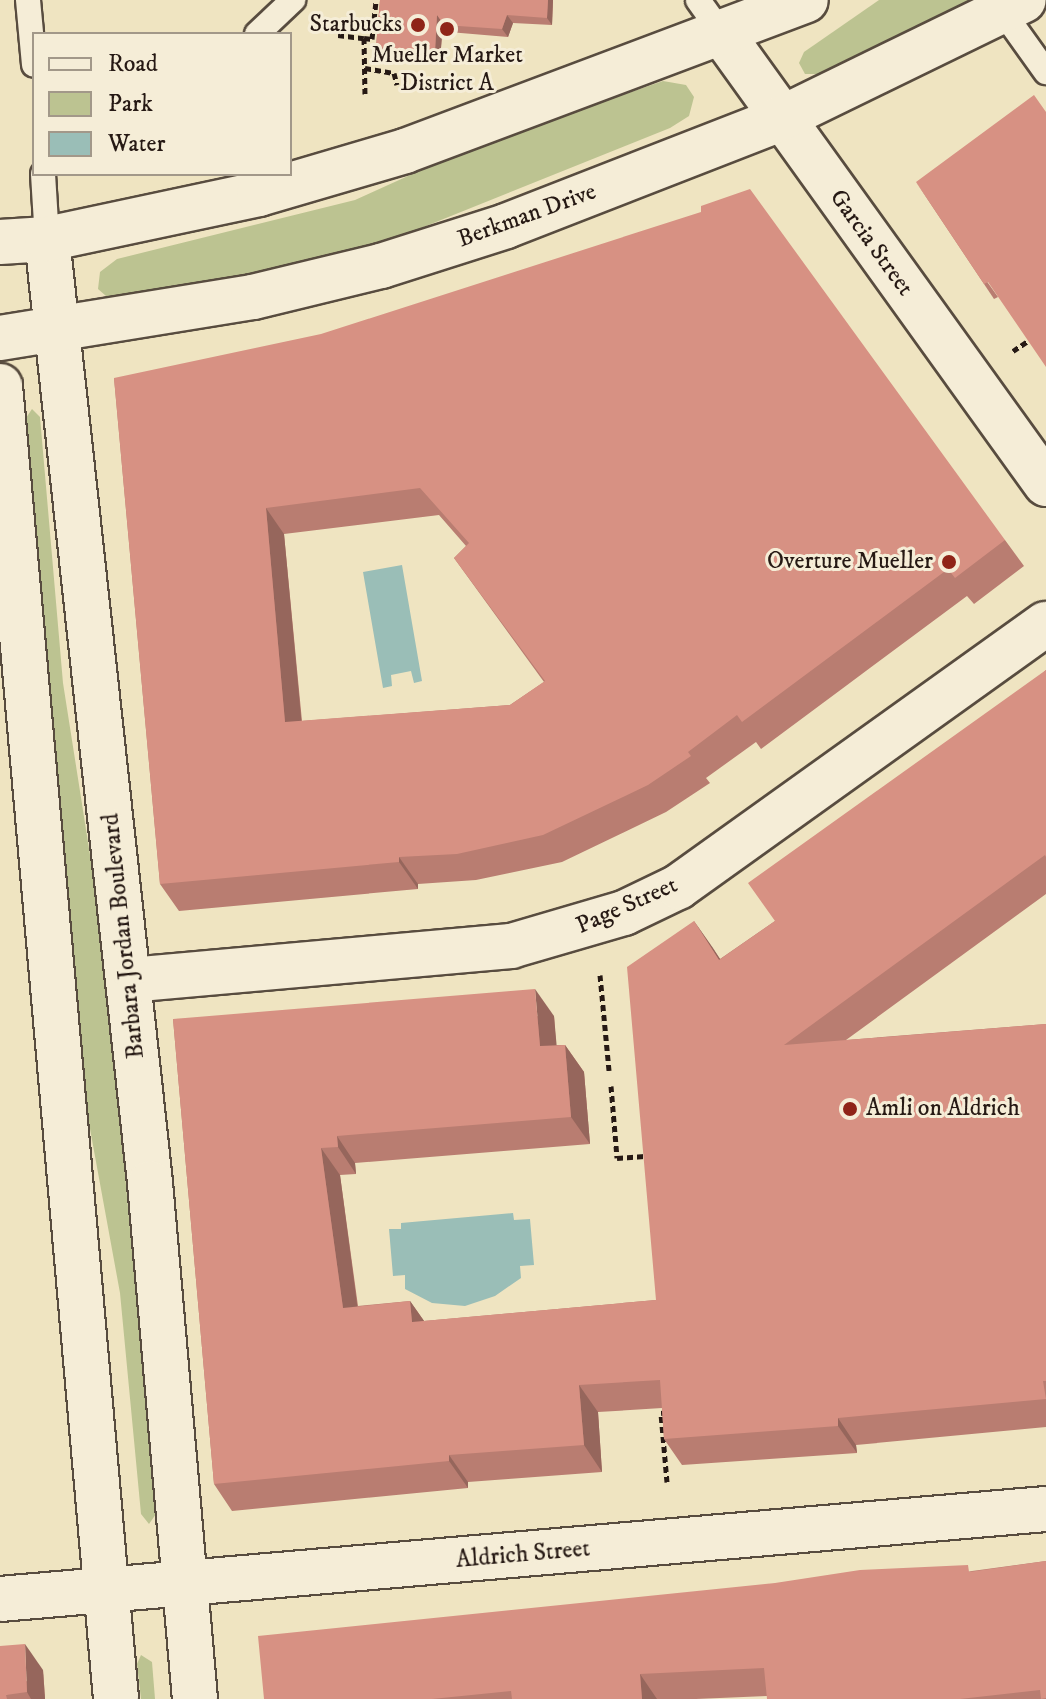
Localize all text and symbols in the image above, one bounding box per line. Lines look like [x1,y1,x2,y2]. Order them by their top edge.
place label: Starbucks [310,11,402,39]
marker: Starbucks [409,16,427,34]
marker: Mueller Market District A [438,20,456,38]
legend [32,32,292,176]
place label: Mueller Market District A [371,42,523,98]
text: Road [108,49,158,79]
text: Park [108,89,153,119]
text: Water [108,129,165,159]
street label: Berkman Drive [454,178,600,254]
street label: Garcia Street [823,184,919,302]
place label: Overture Mueller [767,548,933,576]
marker: Overture Mueller [940,553,958,571]
street label: Barbara Jordan Boulevard [97,812,151,1060]
street label: Page Street [572,871,682,941]
place label: Amli on Aldrich [866,1095,1020,1123]
marker: Amli on Aldrich [841,1100,859,1118]
street label: Aldrich Street [455,1535,591,1575]

